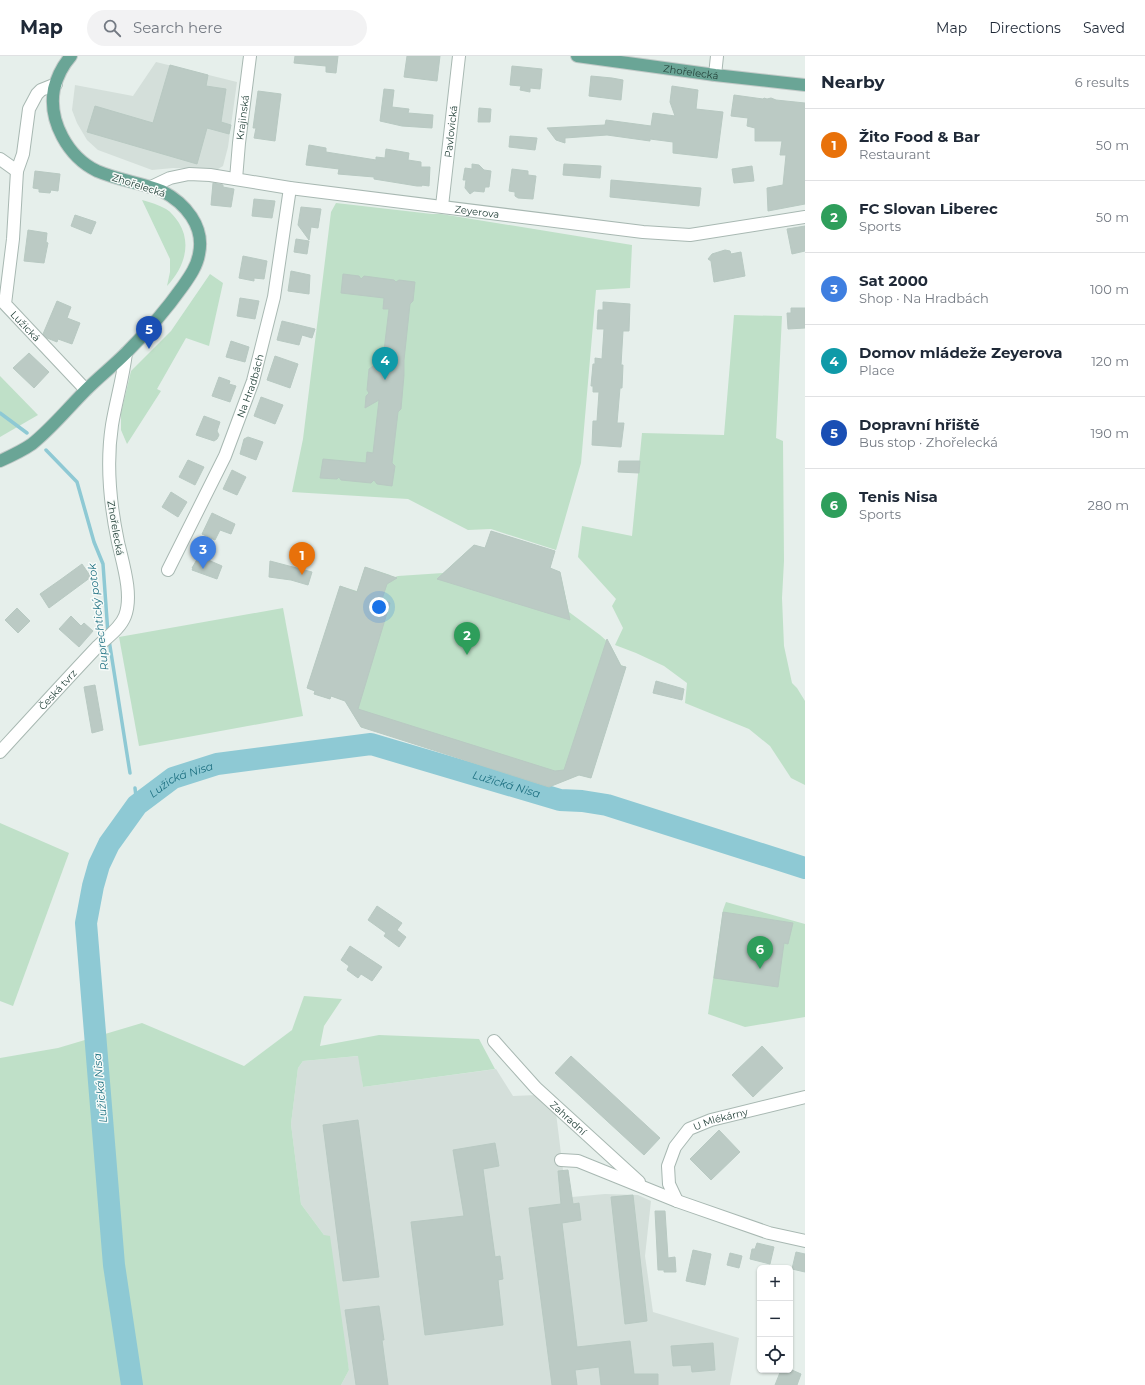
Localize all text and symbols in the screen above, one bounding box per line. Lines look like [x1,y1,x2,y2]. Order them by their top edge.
search box [87,10,367,46]
text: Map [20,16,63,39]
icon: search [101,17,123,39]
text: Search here [133,18,222,37]
text: Map [936,19,967,37]
text: Directions [989,19,1061,37]
text: Saved [1083,19,1125,37]
street label: Zhořelecká [662,62,719,82]
text: Nearby [821,72,885,92]
text: 6 results [1075,74,1129,90]
street label: Krajinská [233,94,252,141]
street label: Pavlovická [442,105,460,158]
text: Žito Food & Bar [859,127,980,146]
text: 1 [831,137,837,153]
text: 50 m [1096,137,1129,153]
text: Restaurant [859,146,930,162]
street label: Zhořelecká [110,171,167,200]
text: FC Slovan Liberec [859,199,998,218]
street label: Zeyerova [454,203,500,221]
text: 2 [830,209,838,225]
text: 50 m [1096,209,1129,225]
text: Sports [859,218,901,234]
text: Sat 2000 [859,271,928,290]
text: 3 [830,281,838,297]
text: 100 m [1090,281,1129,297]
text: Shop · Na Hradbách [859,290,989,306]
street label: Lužická [8,308,43,344]
pin: 5 [136,316,162,349]
text: Domov mládeže Zeyerova [859,343,1062,362]
pin: 4 [372,347,398,380]
street label: Na Hradbách [234,353,266,420]
text: 4 [830,353,838,369]
text: 120 m [1091,353,1129,369]
text: Place [859,362,895,378]
text: Dopravní hřiště [859,415,980,434]
text: 5 [830,425,838,441]
text: 190 m [1091,425,1129,441]
text: Bus stop · Zhořelecká [859,434,998,450]
text: Tenis Nisa [859,487,938,506]
text: 6 [830,497,838,513]
text: 280 m [1088,497,1129,513]
street label: Zhořelecká [104,500,127,557]
text: Sports [859,506,901,522]
pin: 3 [190,536,216,569]
pin: 1 [289,542,315,575]
water label: Ruprechtický potok [84,562,112,671]
your location [369,597,389,617]
pin: 2 [454,622,480,655]
street label: Česká tvrz [36,667,80,713]
water label: Lužická Nisa [146,759,215,801]
water label: Lužická Nisa [471,767,542,801]
pin: 6 [747,936,773,969]
water label: Lužická Nisa [90,1053,110,1123]
street label: Zahradní [547,1098,590,1139]
street label: U Mlékárny [691,1105,750,1134]
map controls [757,1265,793,1373]
button: + [757,1265,793,1301]
button: − [757,1301,793,1337]
button: locate [757,1337,793,1373]

